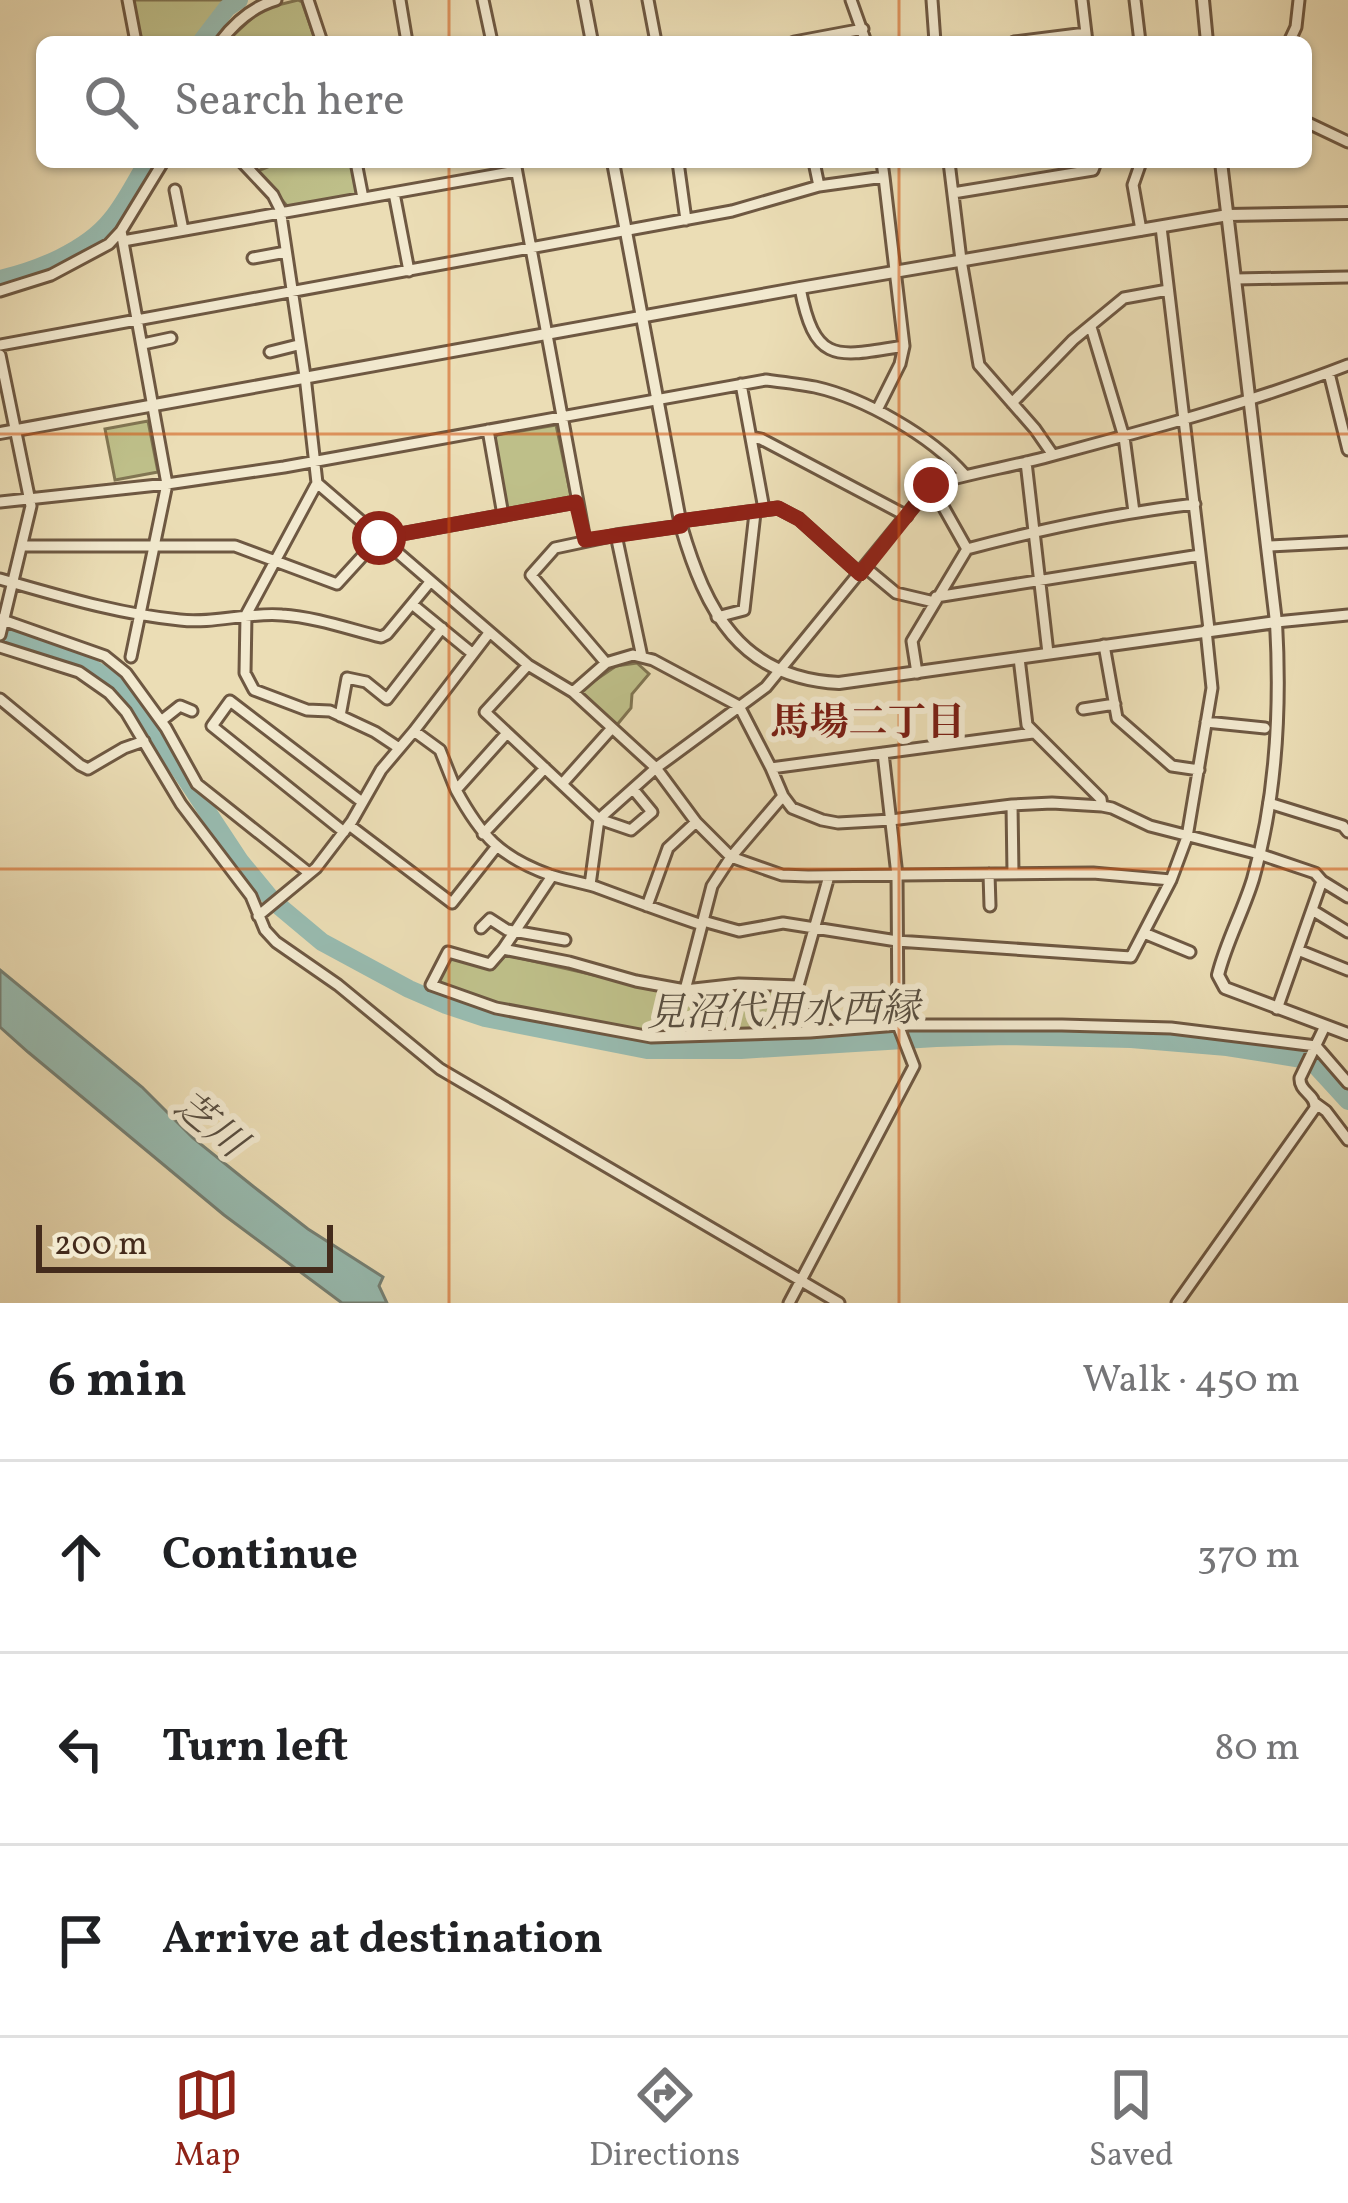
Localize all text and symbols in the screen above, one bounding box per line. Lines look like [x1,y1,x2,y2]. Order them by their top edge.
search box [36,36,1312,168]
icon: search [78,69,144,135]
text: Search here [174,71,405,134]
route end [904,458,958,512]
route start [352,511,406,565]
district label: 馬場二丁目 [770,698,966,752]
water label: 見沼代用水西縁 [646,984,924,1042]
water label: 芝川 [161,1081,259,1174]
scale bar [36,1219,333,1272]
text: 200 m [54,1223,148,1269]
text: 6 min [48,1346,187,1417]
text: Walk · 450 m [1082,1354,1300,1408]
icon: ahead [48,1524,114,1590]
text: Continue [162,1525,358,1588]
text: 370 m [1197,1530,1300,1584]
icon: left [48,1716,114,1782]
text: Turn left [162,1717,348,1780]
text: 80 m [1214,1722,1300,1776]
icon: arrive [48,1908,114,1974]
text: Arrive at destination [162,1909,603,1972]
tab: Map [174,2062,240,2180]
tab: Directions [589,2062,740,2180]
tab: Saved [1089,2062,1174,2180]

